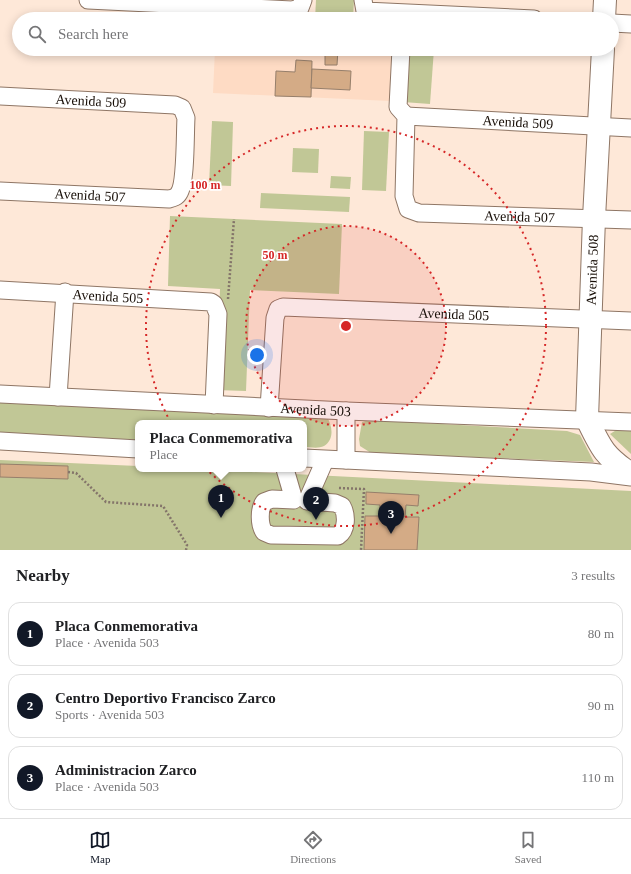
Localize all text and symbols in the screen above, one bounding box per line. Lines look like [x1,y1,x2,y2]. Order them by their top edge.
search box [12,12,619,56]
icon: search [26,23,48,45]
text: Search here [58,26,128,42]
street label: Avenida 509 [55,92,127,110]
street label: Avenida 509 [482,113,554,132]
text: 100 m [190,178,221,192]
street label: Avenida 507 [54,186,126,205]
street label: Avenida 507 [484,208,555,225]
street label: Avenida 508 [584,234,601,306]
text: 50 m [263,248,288,262]
street label: Avenida 505 [72,287,144,306]
street label: Avenida 505 [418,305,489,323]
centre of rings [339,319,353,333]
your location [247,345,267,365]
street label: Avenida 503 [280,401,351,419]
popup [135,420,307,472]
text: Placa Conmemorativa [150,430,292,446]
text: Place [150,447,178,462]
pin: 1 [208,485,234,518]
pin: 2 [303,487,329,520]
pin: 3 [378,501,404,534]
text: Nearby [16,566,70,585]
text: 3 results [571,568,615,583]
text: Placa Conmemorativa [55,618,198,634]
text: 1 [27,626,33,641]
text: 80 m [588,626,614,641]
text: Place · Avenida 503 [55,635,159,650]
text: Centro Deportivo Francisco Zarco [55,690,276,706]
text: 2 [27,698,33,713]
text: 90 m [588,698,614,713]
text: Sports · Avenida 503 [55,707,164,722]
text: Administracion Zarco [55,762,197,778]
text: 3 [27,770,33,785]
text: 110 m [582,770,614,785]
text: Place · Avenida 503 [55,779,159,794]
tab: Map [89,829,111,865]
tab: Directions [290,829,336,865]
tab: Saved [515,829,542,865]

